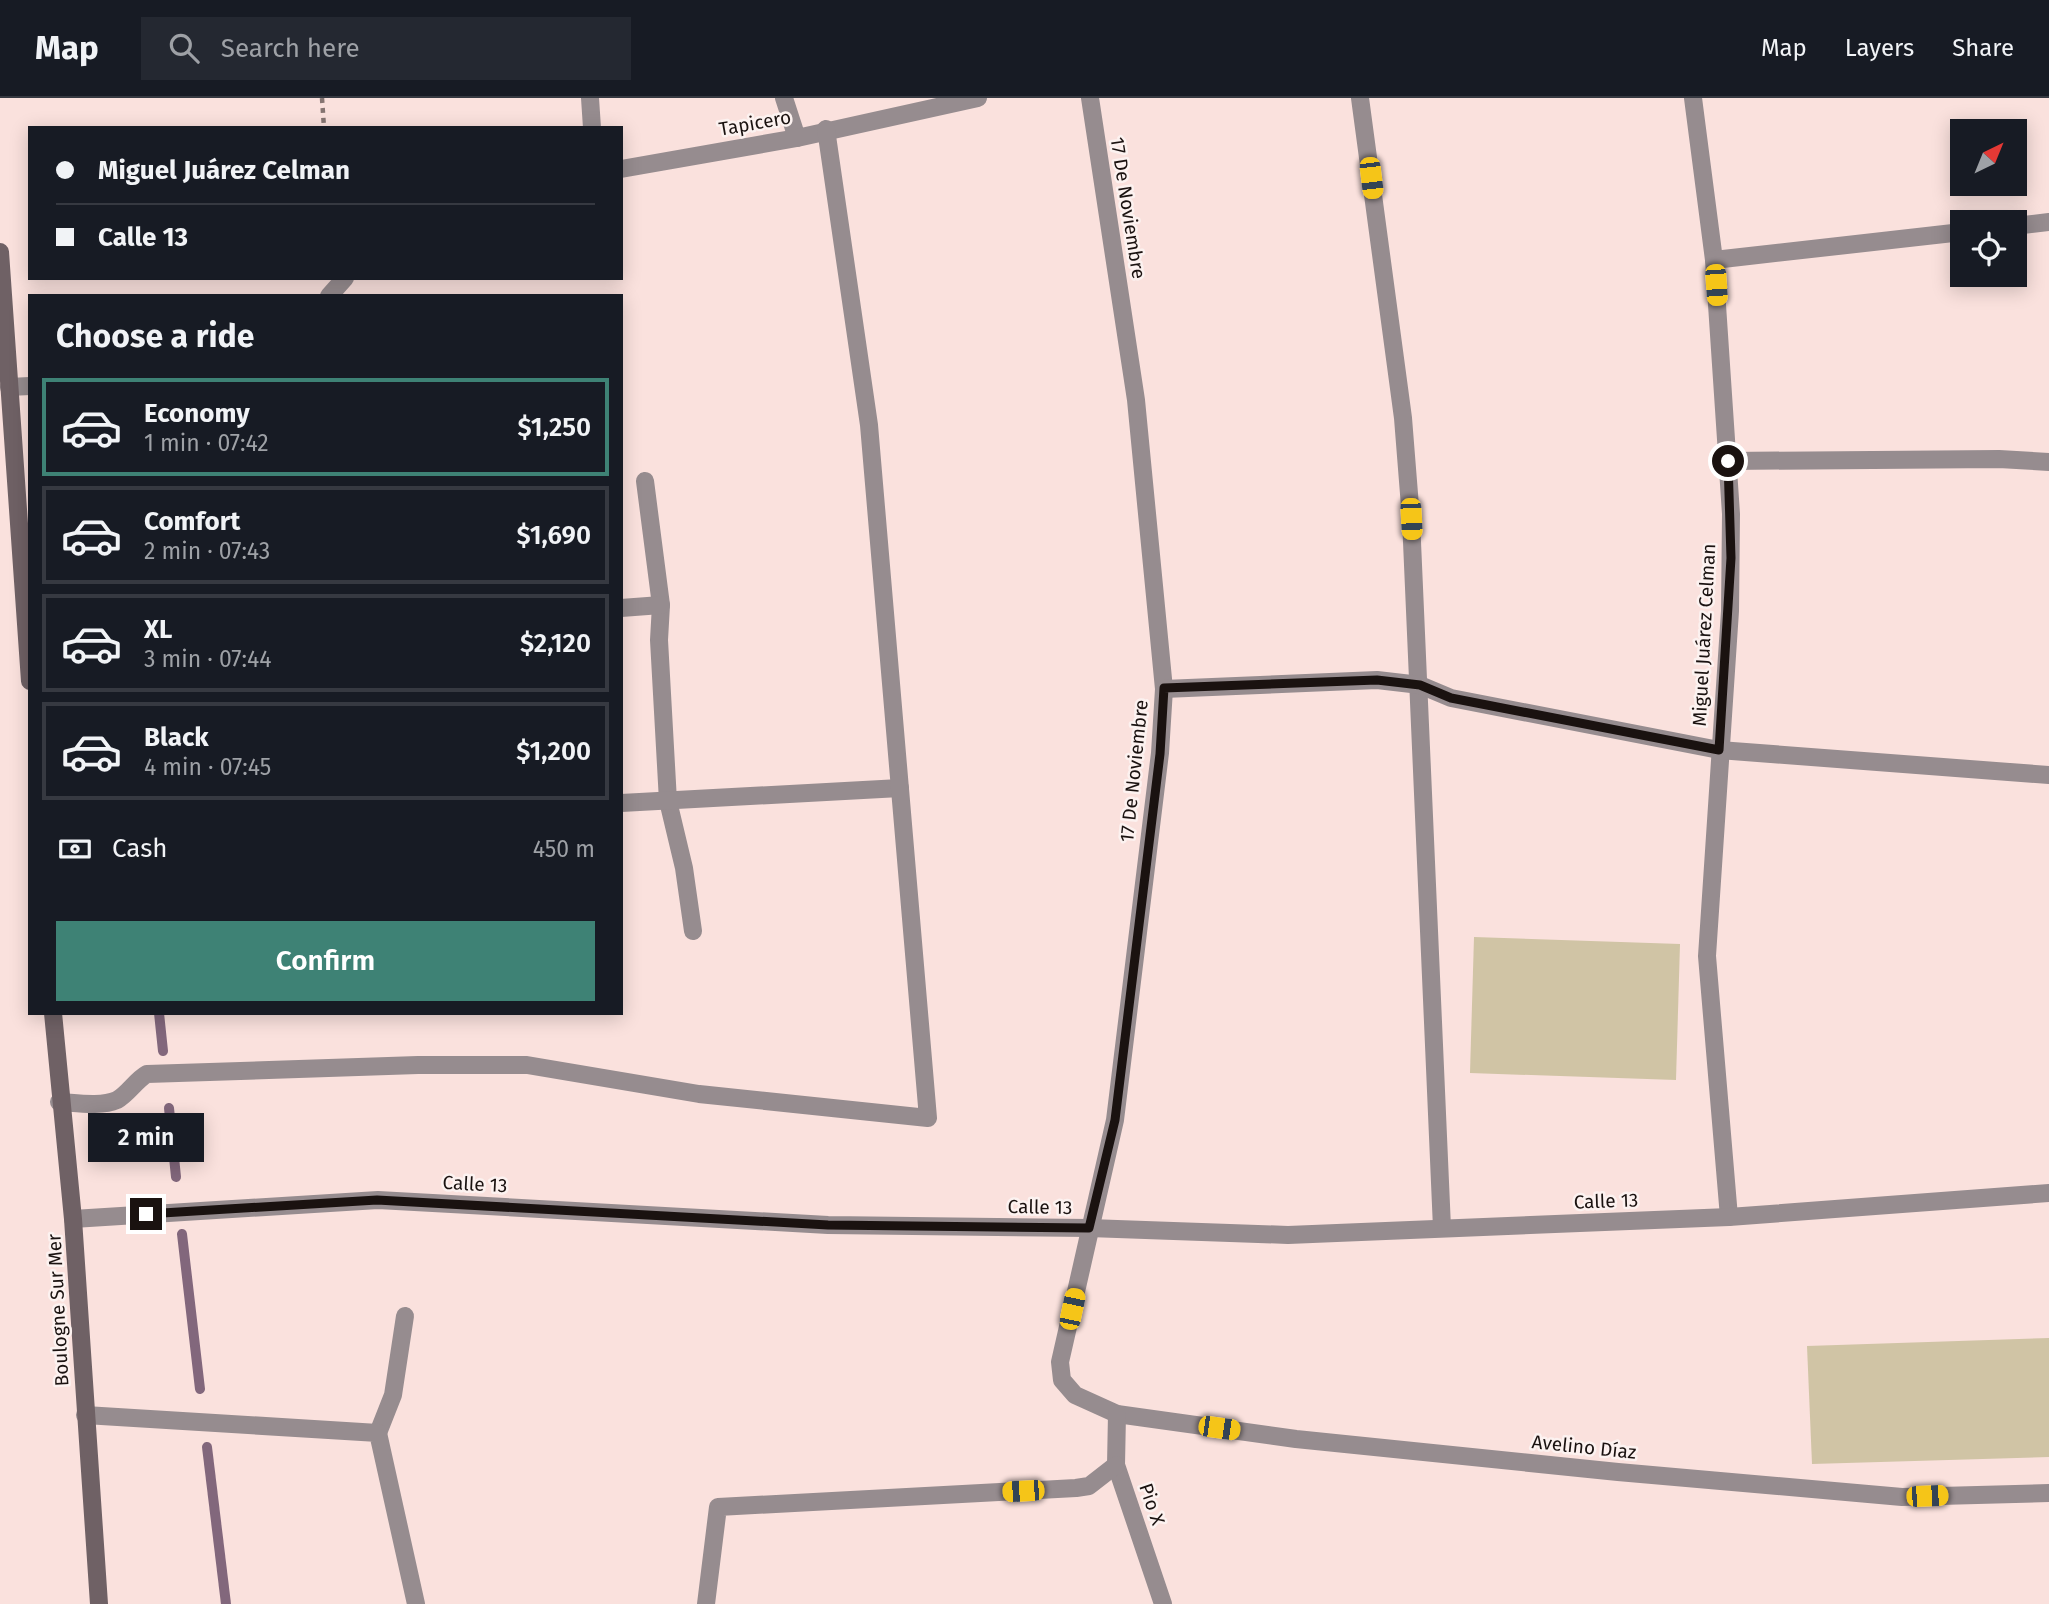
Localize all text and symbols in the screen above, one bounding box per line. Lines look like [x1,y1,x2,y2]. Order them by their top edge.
search box [141,17,631,80]
text: Map [35,28,99,68]
icon: search [165,29,203,67]
text: Search here [221,33,360,64]
text: Map [1761,34,1807,62]
text: Layers [1845,34,1914,62]
text: Share [1952,34,2014,62]
street label: Tapicero [717,105,793,141]
north arrow [1950,119,2026,196]
map controls [1950,119,2027,287]
street label: 17 De Noviembre [1105,136,1151,280]
text: Miguel Juárez Celman [98,155,350,186]
car [1359,156,1384,200]
button: locate [1950,210,2027,287]
text: Calle 13 [98,222,188,253]
car [1705,263,1728,307]
text: Choose a ride [56,317,254,355]
icon: car [60,396,123,459]
text: Economy [144,398,250,429]
text: $1,250 [518,412,591,443]
text: 1 min · 07:42 [144,429,269,457]
route start [1712,445,1744,477]
car [1400,497,1423,541]
icon: car [60,504,123,567]
text: Comfort [144,506,240,537]
text: $1,690 [516,520,591,551]
text: 2 min · 07:43 [144,537,270,565]
street label: Miguel Juárez Celman [1688,543,1720,727]
icon: car [60,612,123,675]
text: XL [144,614,172,645]
text: $2,120 [520,628,591,659]
text: 3 min · 07:44 [144,645,271,673]
street label: 17 De Noviembre [1115,699,1153,843]
icon: car [60,720,123,783]
text: Black [144,722,209,753]
text: $1,200 [516,736,591,767]
text: 4 min · 07:45 [144,753,271,781]
icon: cash [56,830,94,868]
text: Cash [112,833,168,864]
text: 450 m [533,835,595,863]
button: Confirm [56,921,595,1001]
callout: 2 min [88,1112,204,1162]
text: 2 min [118,1123,174,1151]
street label: Calle 13 [442,1171,508,1197]
street label: Calle 13 [1573,1188,1639,1214]
street label: Calle 13 [1007,1195,1073,1219]
route end [130,1198,162,1230]
street label: Boulogne Sur Mer [42,1232,73,1387]
car [1058,1286,1087,1332]
car [1197,1415,1242,1441]
street label: Avelino Díaz [1531,1430,1637,1464]
car [1002,1479,1045,1503]
street label: Pio X [1134,1480,1170,1529]
car [1906,1485,1949,1507]

